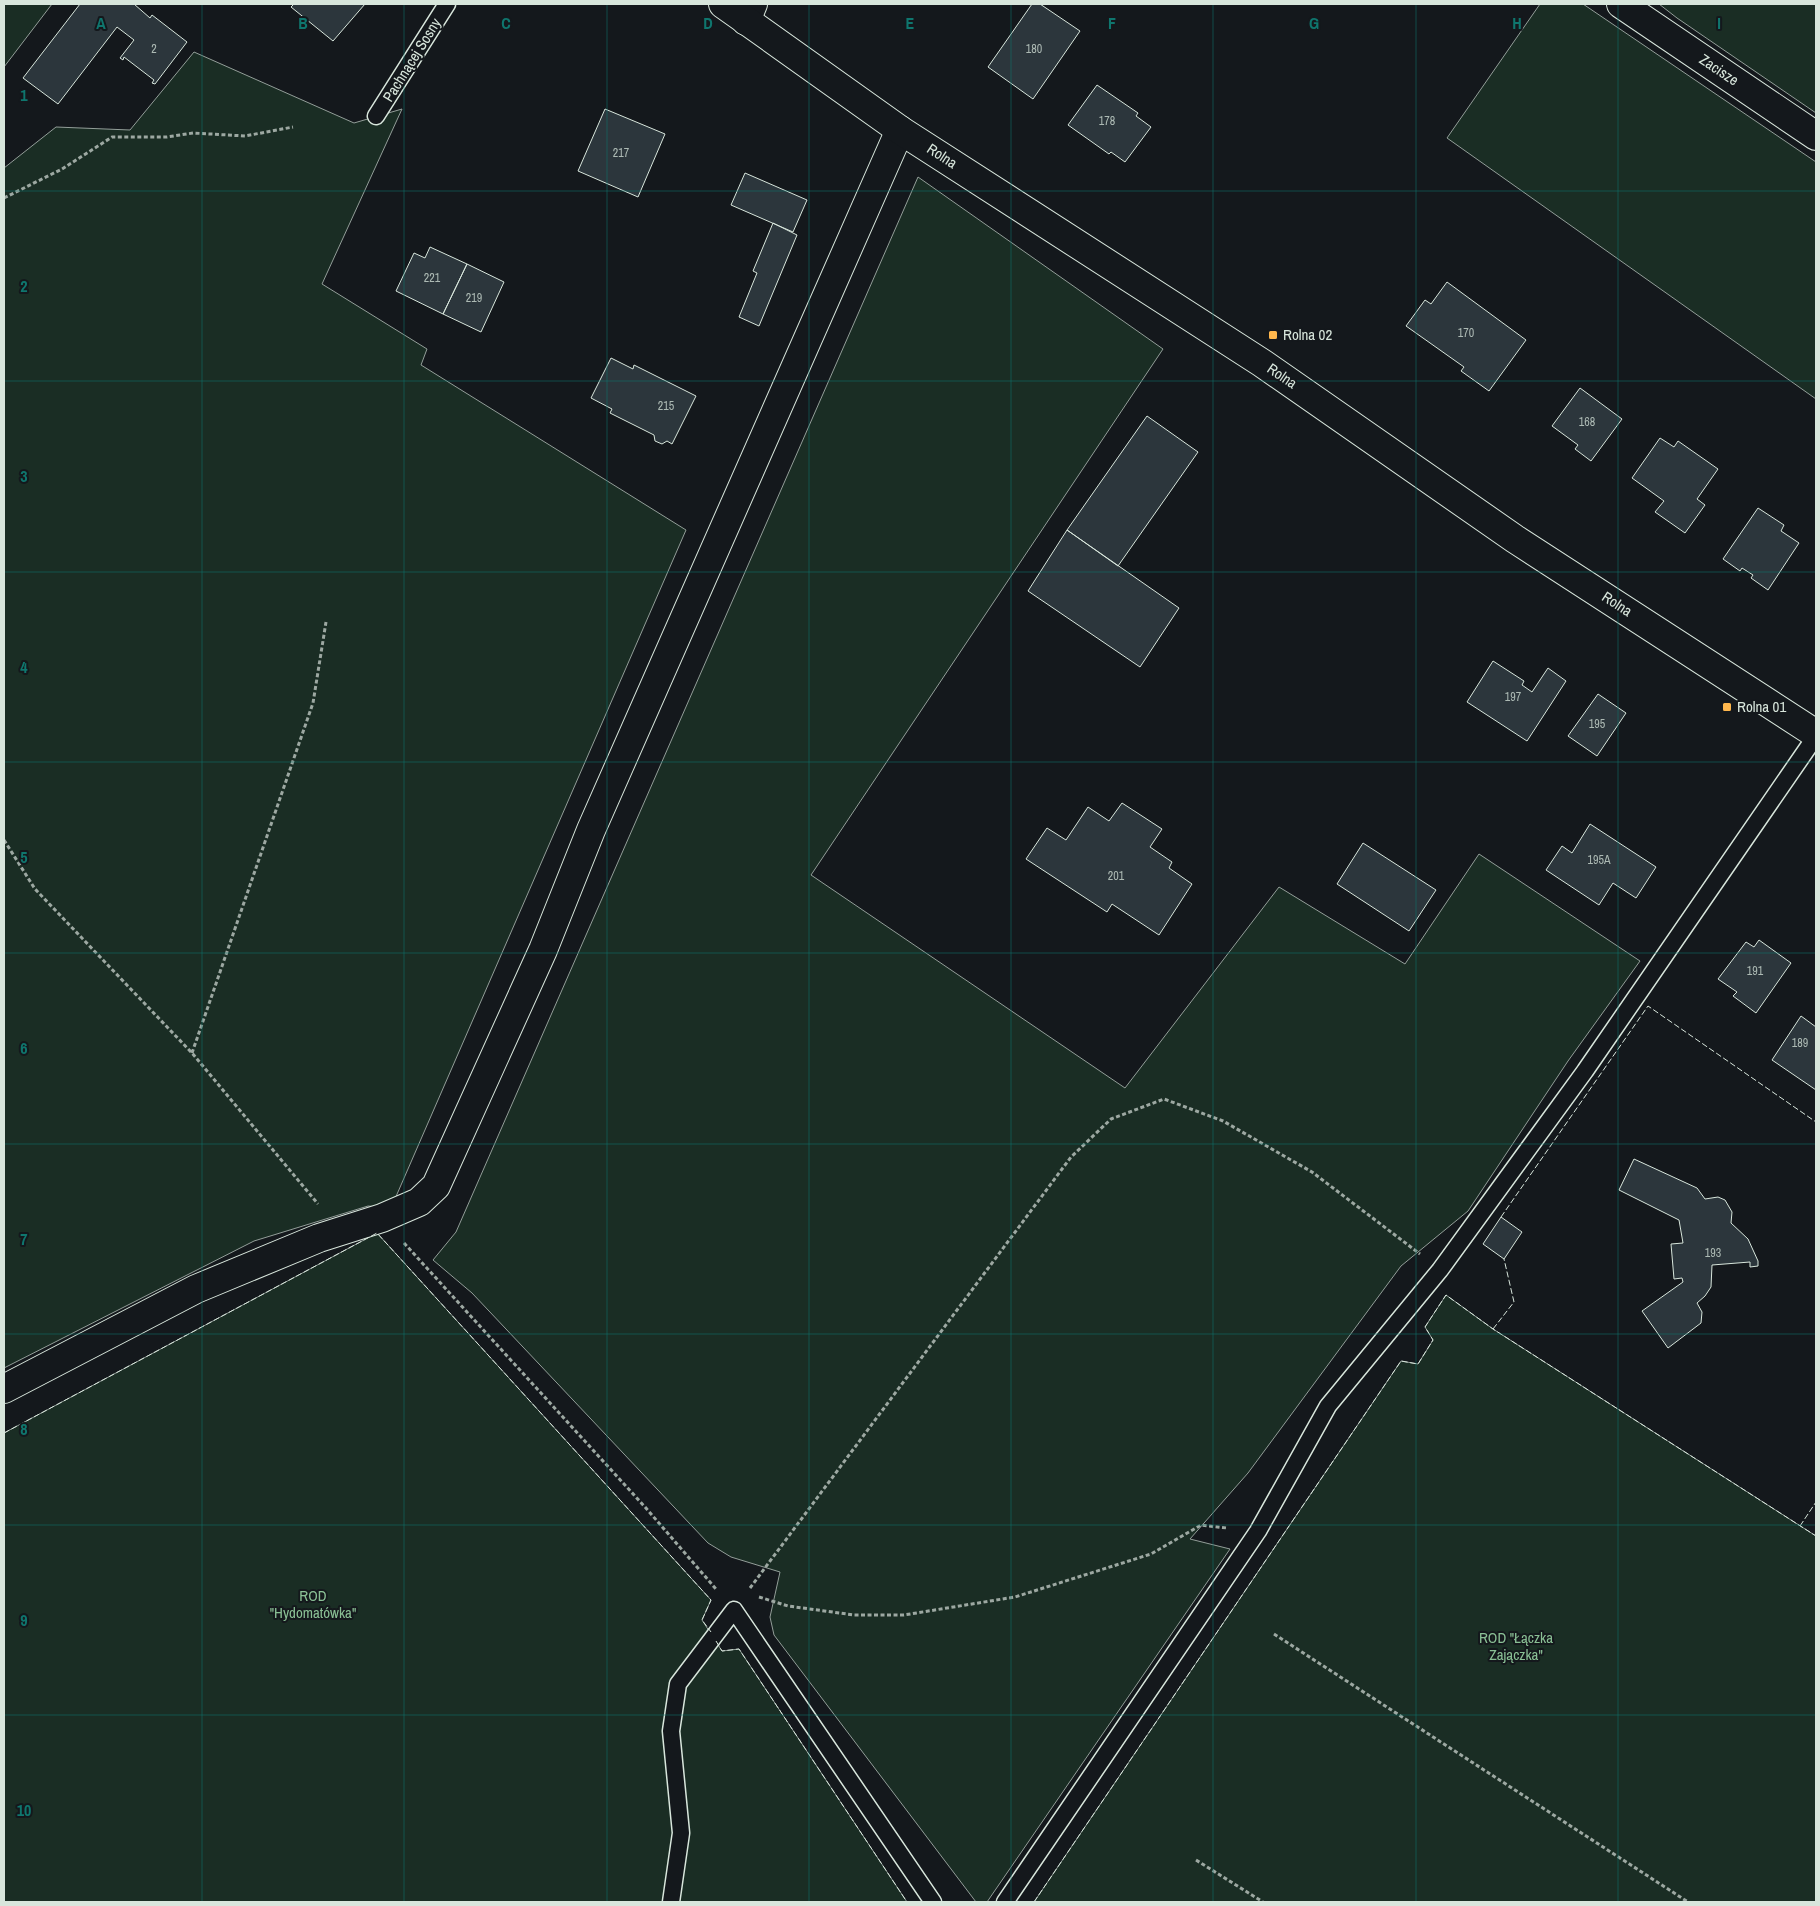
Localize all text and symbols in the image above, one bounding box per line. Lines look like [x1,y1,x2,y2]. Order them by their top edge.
text: A [96,12,106,34]
text: B [298,12,308,34]
text: C [501,12,511,34]
text: D [703,12,713,34]
text: E [906,12,915,34]
text: F [1108,12,1116,34]
text: G [1309,12,1319,34]
text: H [1512,12,1522,34]
text: I [1717,12,1721,34]
street label: Pachnącej Sosny [377,13,446,106]
house number: 2 [151,41,157,57]
house number: 180 [1026,41,1042,57]
street label: Zacisze [1696,49,1743,90]
text: 1 [20,84,28,106]
house number: 178 [1099,113,1115,129]
street label: Rolna [923,138,962,173]
house number: 217 [613,145,630,161]
house number: 221 [424,270,441,286]
text: 2 [20,275,28,297]
house number: 219 [466,290,482,306]
place label: Rolna 02 [1283,324,1332,345]
house number: 170 [1458,325,1474,341]
marker: Rolna 02 [1267,329,1279,341]
street label: Rolna [1263,358,1302,393]
house number: 215 [658,398,675,414]
house number: 168 [1579,414,1595,430]
text: 3 [20,465,28,487]
street label: Rolna [1598,586,1637,621]
text: 4 [20,656,28,678]
house number: 197 [1505,689,1522,705]
place label: Rolna 01 [1737,696,1786,717]
marker: Rolna 01 [1721,701,1733,713]
house number: 195 [1589,716,1606,732]
text: 5 [20,846,28,868]
house number: 195A [1588,852,1611,868]
house number: 201 [1108,868,1125,884]
house number: 191 [1747,963,1764,979]
house number: 189 [1792,1035,1808,1051]
text: 6 [20,1037,28,1059]
text: 7 [20,1228,28,1250]
house number: 193 [1705,1245,1721,1261]
text: 8 [20,1418,28,1440]
park label: ROD "Hydomatówka" [270,1585,356,1623]
text: 9 [20,1609,28,1631]
park label: ROD "Łączka Zajączka" [1479,1627,1553,1665]
text: 10 [17,1799,31,1821]

